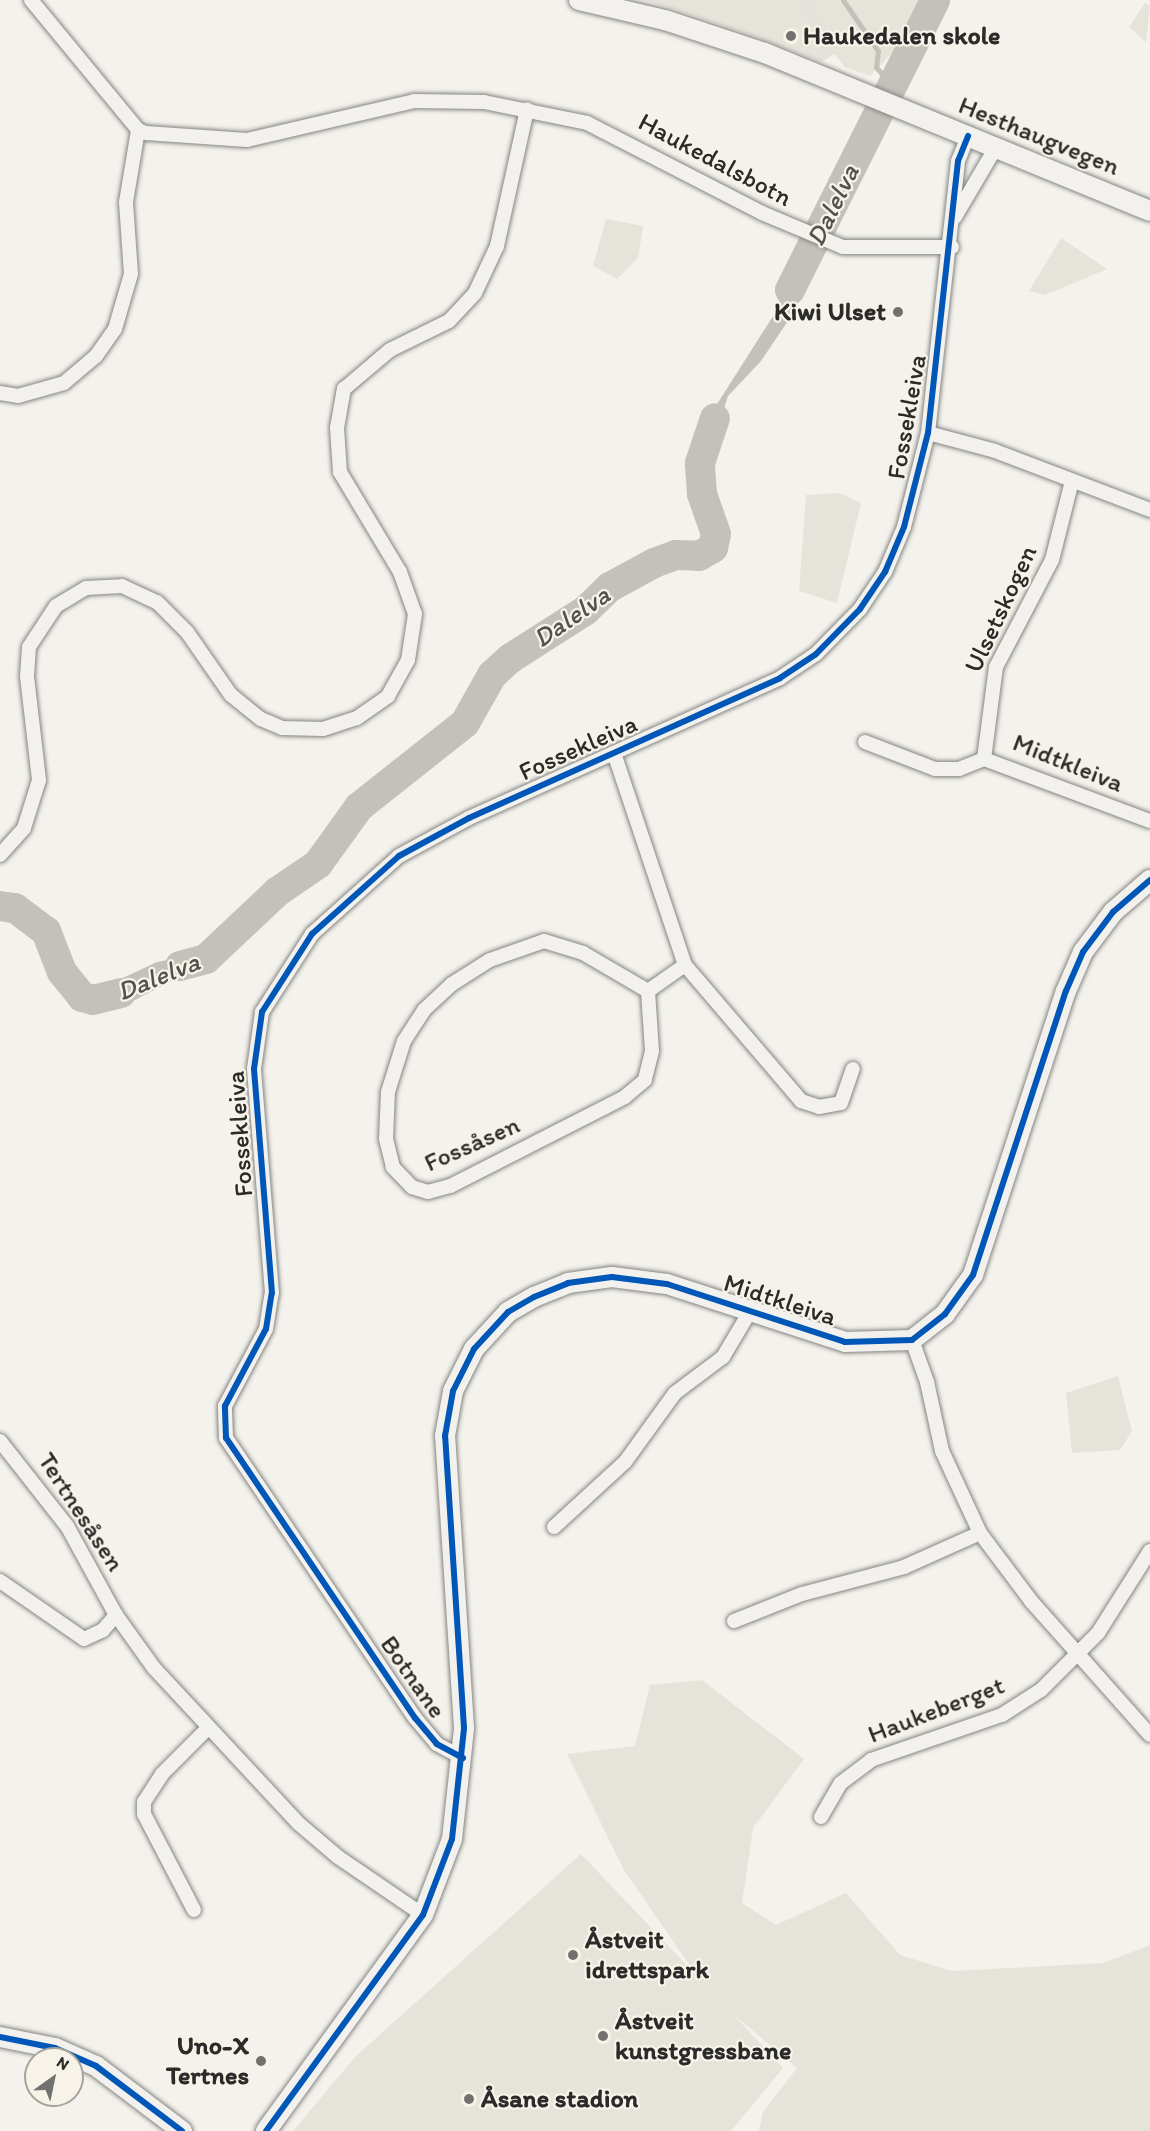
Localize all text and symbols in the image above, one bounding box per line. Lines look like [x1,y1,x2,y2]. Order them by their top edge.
place label: Haukedalen skole [803,20,1000,52]
marker: Haukedalen skole [784,29,798,43]
street label: Hesthaugvegen [954,90,1124,182]
street label: Haukedalsbotn [633,106,797,214]
water label: Dalelva [798,159,866,251]
place label: Kiwi Ulset [774,296,886,328]
marker: Kiwi Ulset [891,305,905,319]
street label: Fossekleiva [881,352,933,482]
street label: Ulsetskogen [958,540,1044,678]
water label: Dalelva [526,578,616,654]
street label: Fossekleiva [514,708,642,788]
street label: Midtkleiva [1008,727,1128,799]
water label: Dalelva [112,945,204,1007]
street label: Fossekleiva [220,1070,260,1198]
street label: Fossåsen [419,1109,525,1179]
street label: Midtkleiva [720,1267,840,1333]
street label: Tertnesåsen [31,1447,131,1577]
street label: Botnane [373,1630,453,1724]
street label: Haukeberget [863,1670,1009,1750]
place label: Åstveit idrettspark [585,1924,709,1985]
marker: Åstveit idrettspark [566,1948,580,1962]
place label: Åstveit kunstgressbane [615,2005,791,2066]
marker: Åstveit kunstgressbane [596,2029,610,2043]
place label: Uno-X Tertnes [166,2030,249,2092]
north arrow [24,2047,84,2107]
text: N [53,2052,73,2074]
marker: Uno-X Tertnes [254,2054,268,2068]
place label: Åsane stadion [481,2083,638,2115]
marker: Åsane stadion [462,2092,476,2106]

